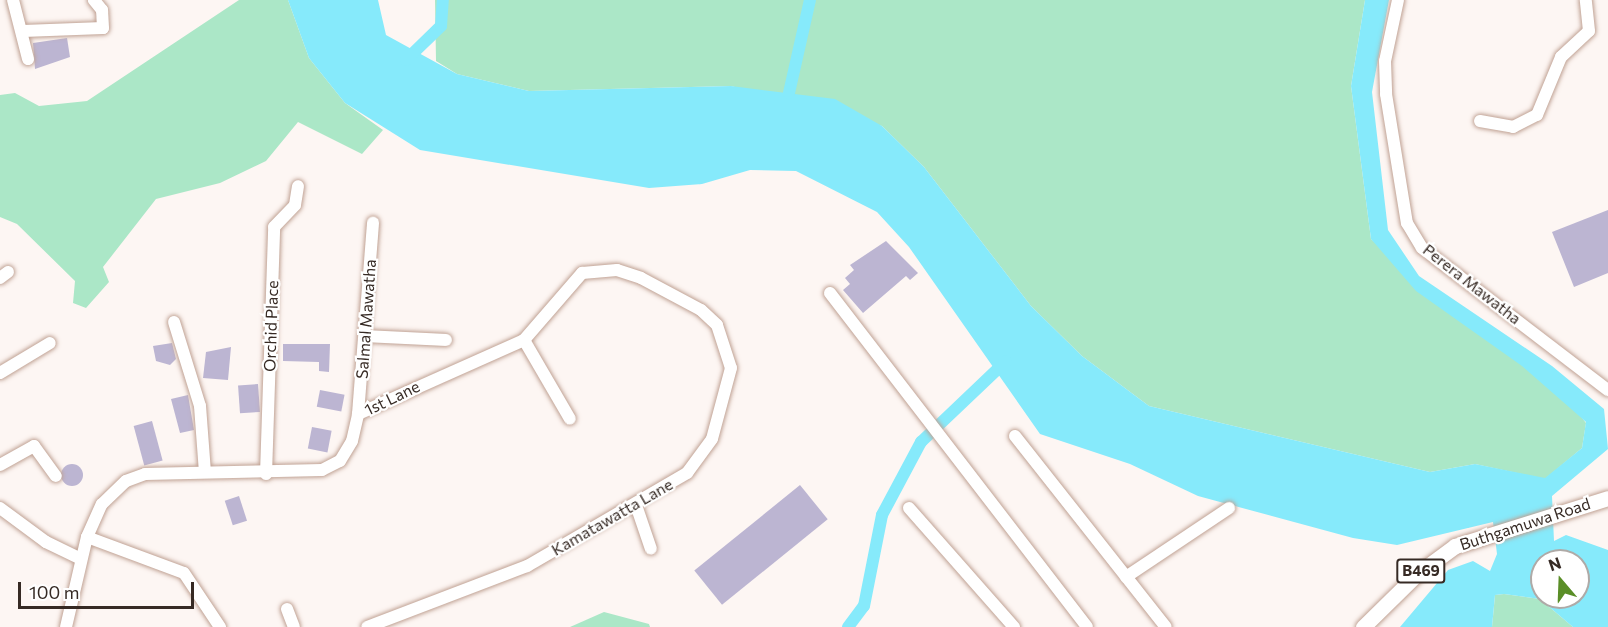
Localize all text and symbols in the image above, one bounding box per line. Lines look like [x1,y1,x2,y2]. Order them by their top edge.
street label: Perera Mawatha [1419,240,1525,328]
street label: Salmal Mawatha [352,259,380,379]
street label: Orchid Place [260,280,282,372]
street label: 1st Lane [361,376,423,420]
street label: Kamatawatta Lane [548,474,676,560]
street label: Buthgamuwa Road [1457,494,1593,554]
north arrow [1530,549,1590,609]
text: N [1546,552,1563,574]
road number: B469 [1396,559,1446,583]
scale bar [21,570,196,608]
text: 100 m [29,581,79,603]

